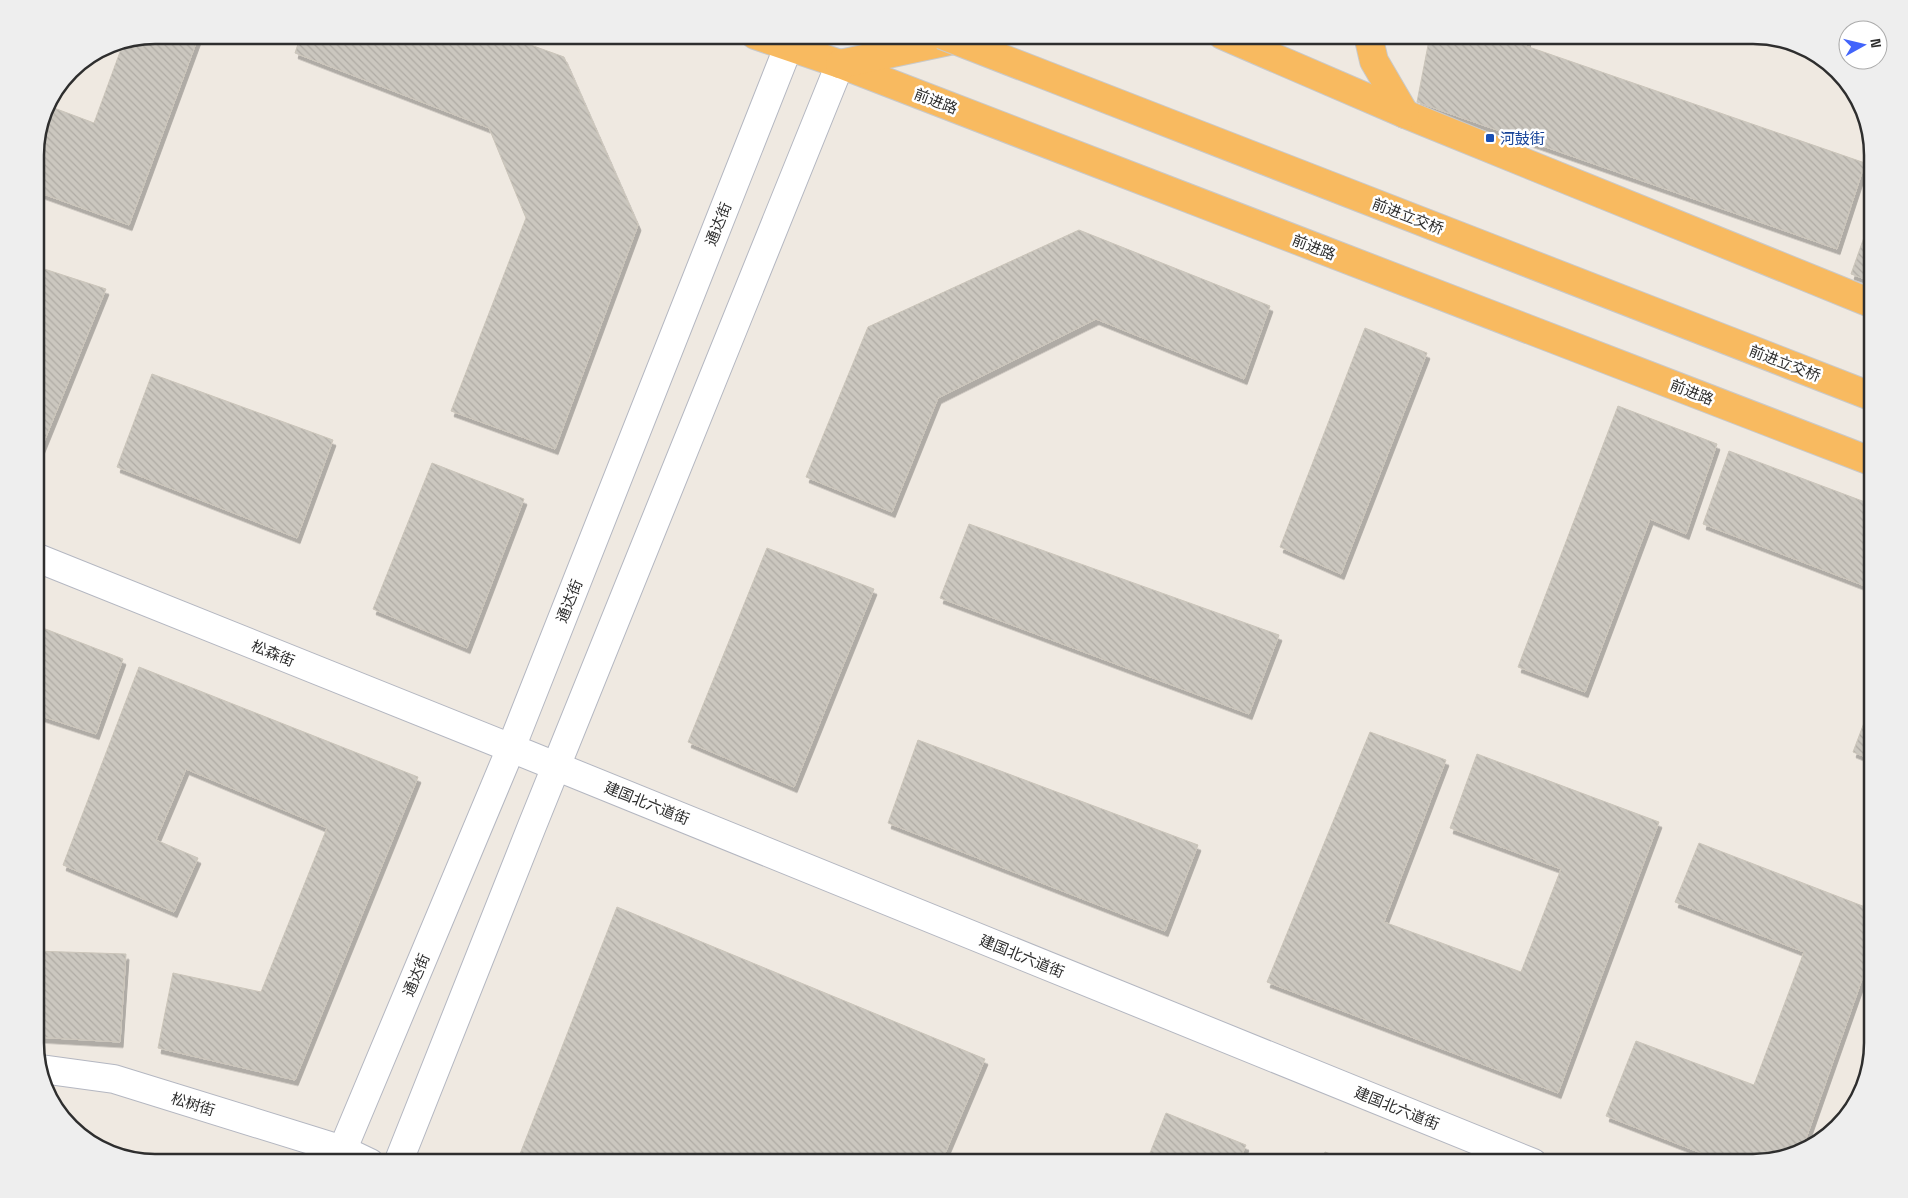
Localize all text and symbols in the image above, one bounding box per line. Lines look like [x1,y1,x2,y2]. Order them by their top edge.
north arrow [1838,20,1888,70]
text: N [1866,37,1885,49]
street label: 前进路 [912,84,960,118]
place label: 河鼓街 [1500,129,1545,148]
marker: 河鼓街 [1484,132,1496,144]
street label: 前进立交桥 [1370,194,1446,238]
street label: 通达街 [701,200,735,248]
street label: 前进路 [1290,230,1338,264]
street label: 前进立交桥 [1747,341,1823,385]
street label: 前进路 [1668,375,1716,409]
street label: 通达街 [552,577,586,625]
street label: 松森街 [249,636,297,670]
street label: 建国北六道街 [602,777,692,829]
street label: 建国北六道街 [977,930,1067,982]
street label: 通达街 [398,951,434,999]
street label: 建国北六道街 [1352,1082,1442,1134]
street label: 松树街 [169,1088,217,1120]

